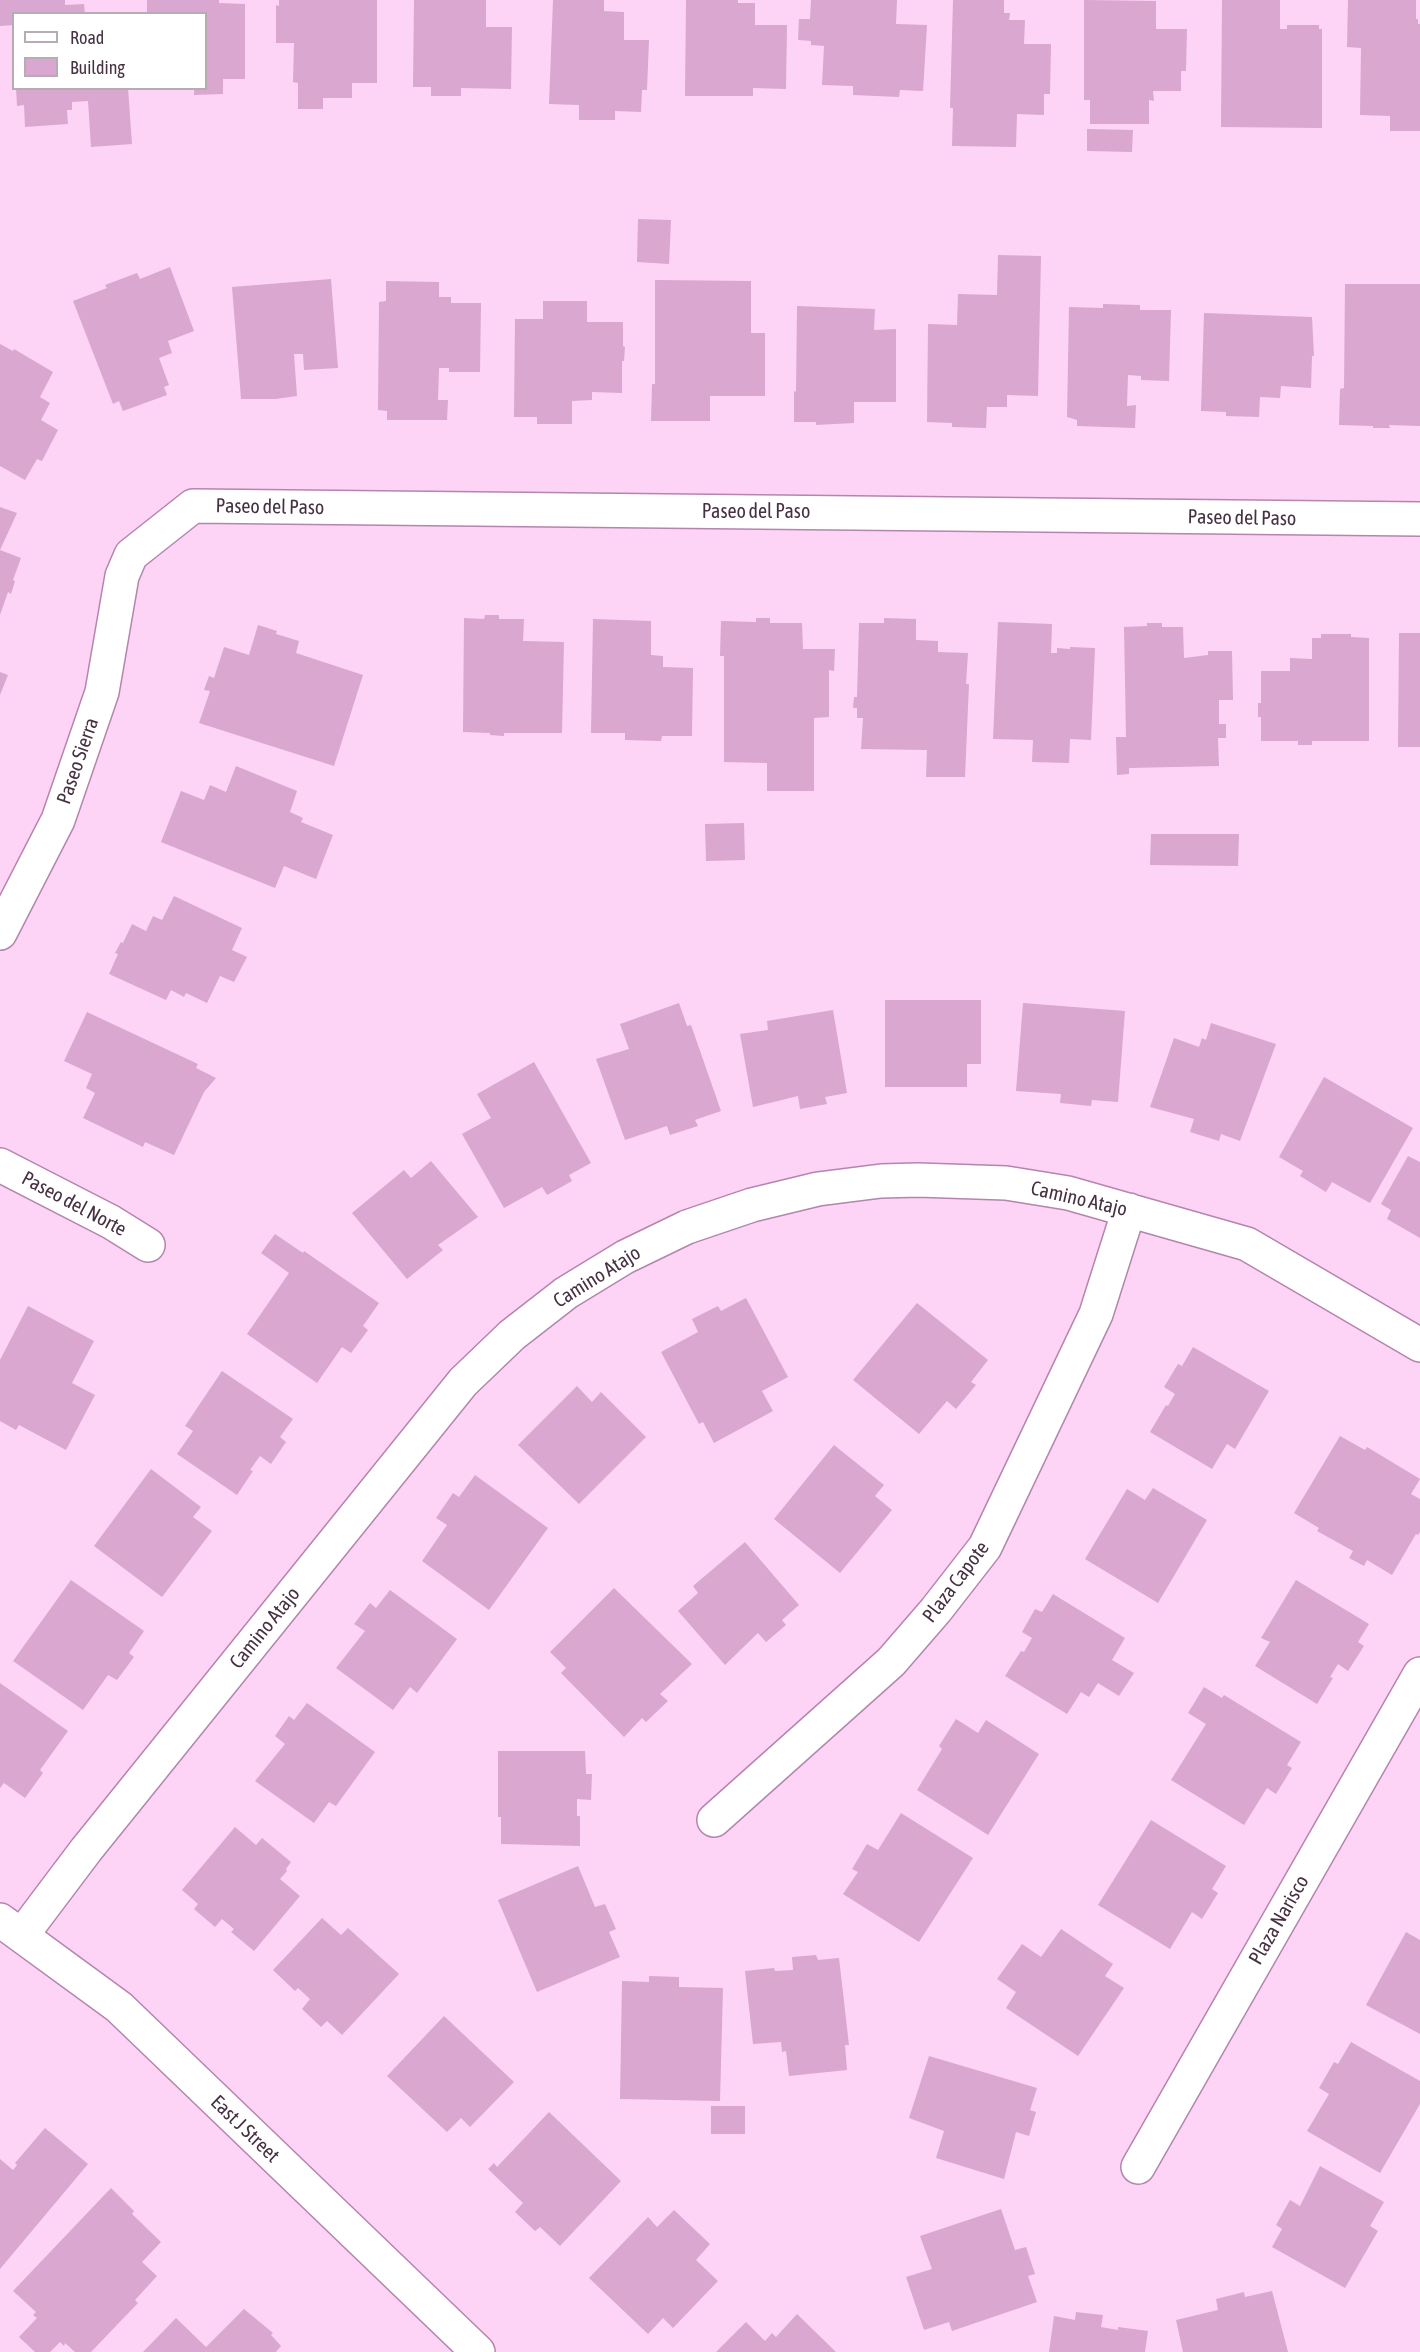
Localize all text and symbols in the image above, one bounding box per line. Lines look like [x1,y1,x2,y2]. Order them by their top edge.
legend [12,12,207,90]
text: Road [70,27,104,48]
text: Building [70,57,125,78]
street label: Paseo del Paso [215,494,325,520]
street label: Paseo del Paso [702,500,810,524]
street label: Paseo del Paso [1187,505,1297,531]
street label: Paseo Sierra [52,715,104,807]
street label: Paseo del Norte [18,1166,130,1242]
street label: Camino Atajo [1029,1176,1129,1222]
street label: Camino Atajo [549,1241,645,1313]
street label: Plaza Capote [918,1537,994,1627]
street label: Camino Atajo [225,1582,305,1674]
street label: Plaza Narisco [1244,1871,1314,1969]
street label: East J Street [206,2090,284,2168]

